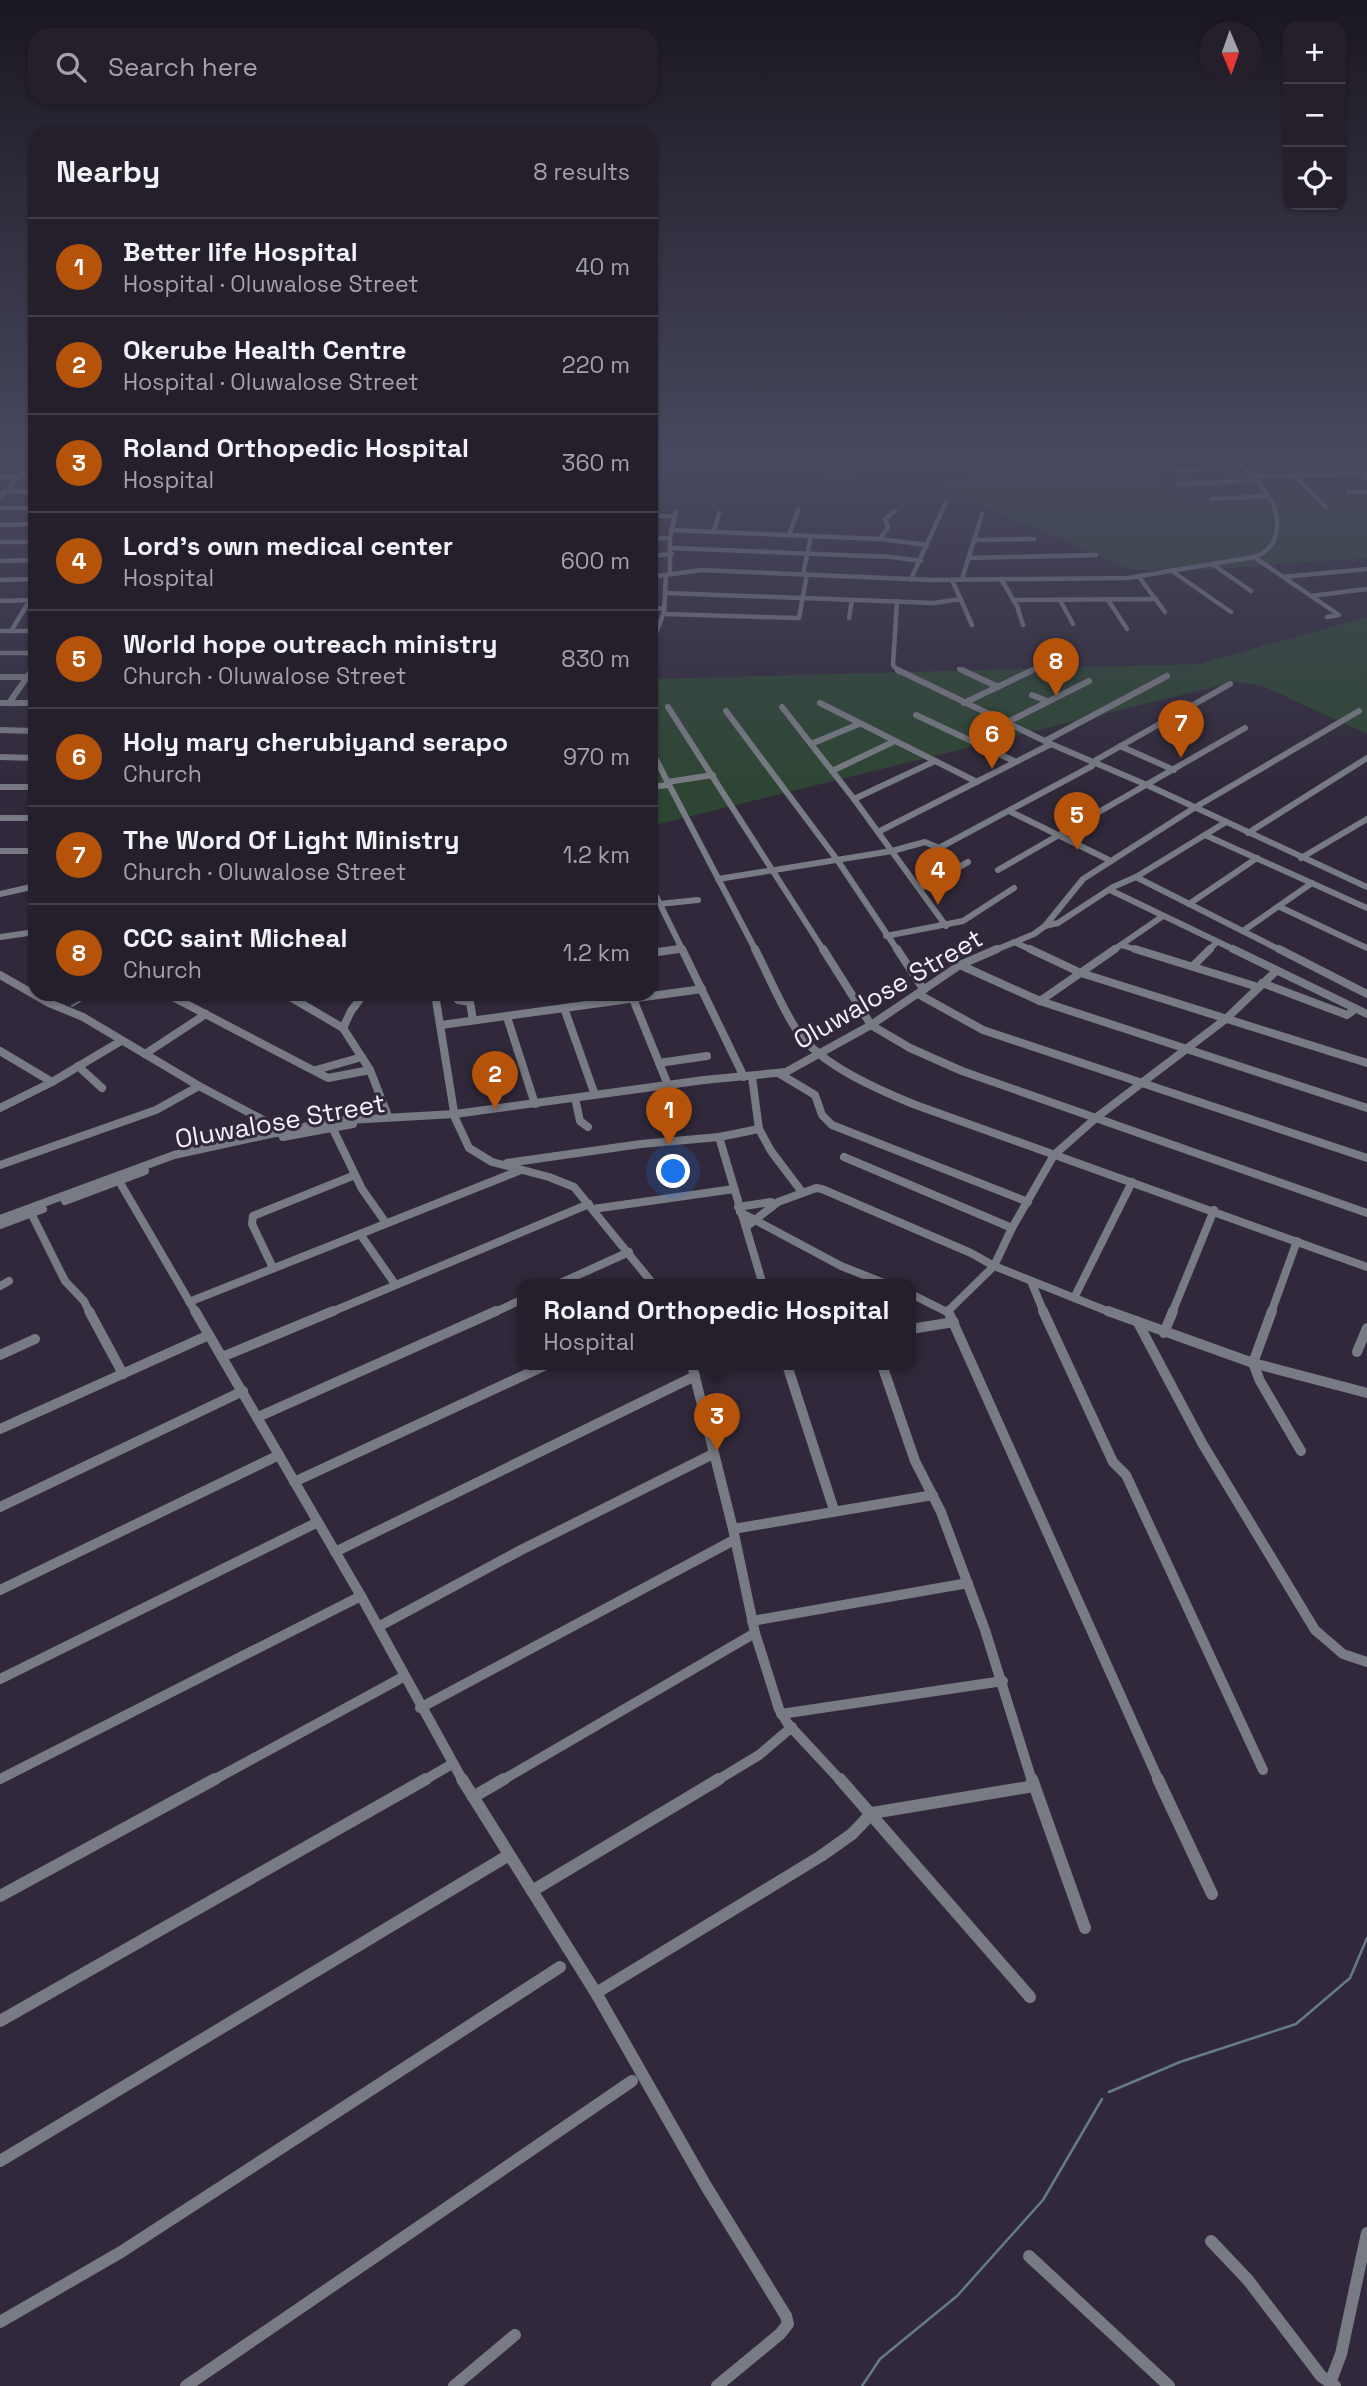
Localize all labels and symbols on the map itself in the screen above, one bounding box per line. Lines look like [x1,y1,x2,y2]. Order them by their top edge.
north arrow [1199,21,1262,84]
pin: 8 [1033,638,1079,696]
pin: 7 [1158,700,1204,758]
pin: 6 [969,711,1015,769]
pin: 5 [1054,792,1100,850]
pin: 4 [915,847,961,905]
street label: Oluwalose Street [787,921,989,1057]
pin: 2 [472,1051,518,1109]
street label: Oluwalose Street [172,1086,388,1156]
pin: 1 [646,1087,692,1145]
your location [656,1154,690,1188]
pin: 3 [694,1393,740,1451]

